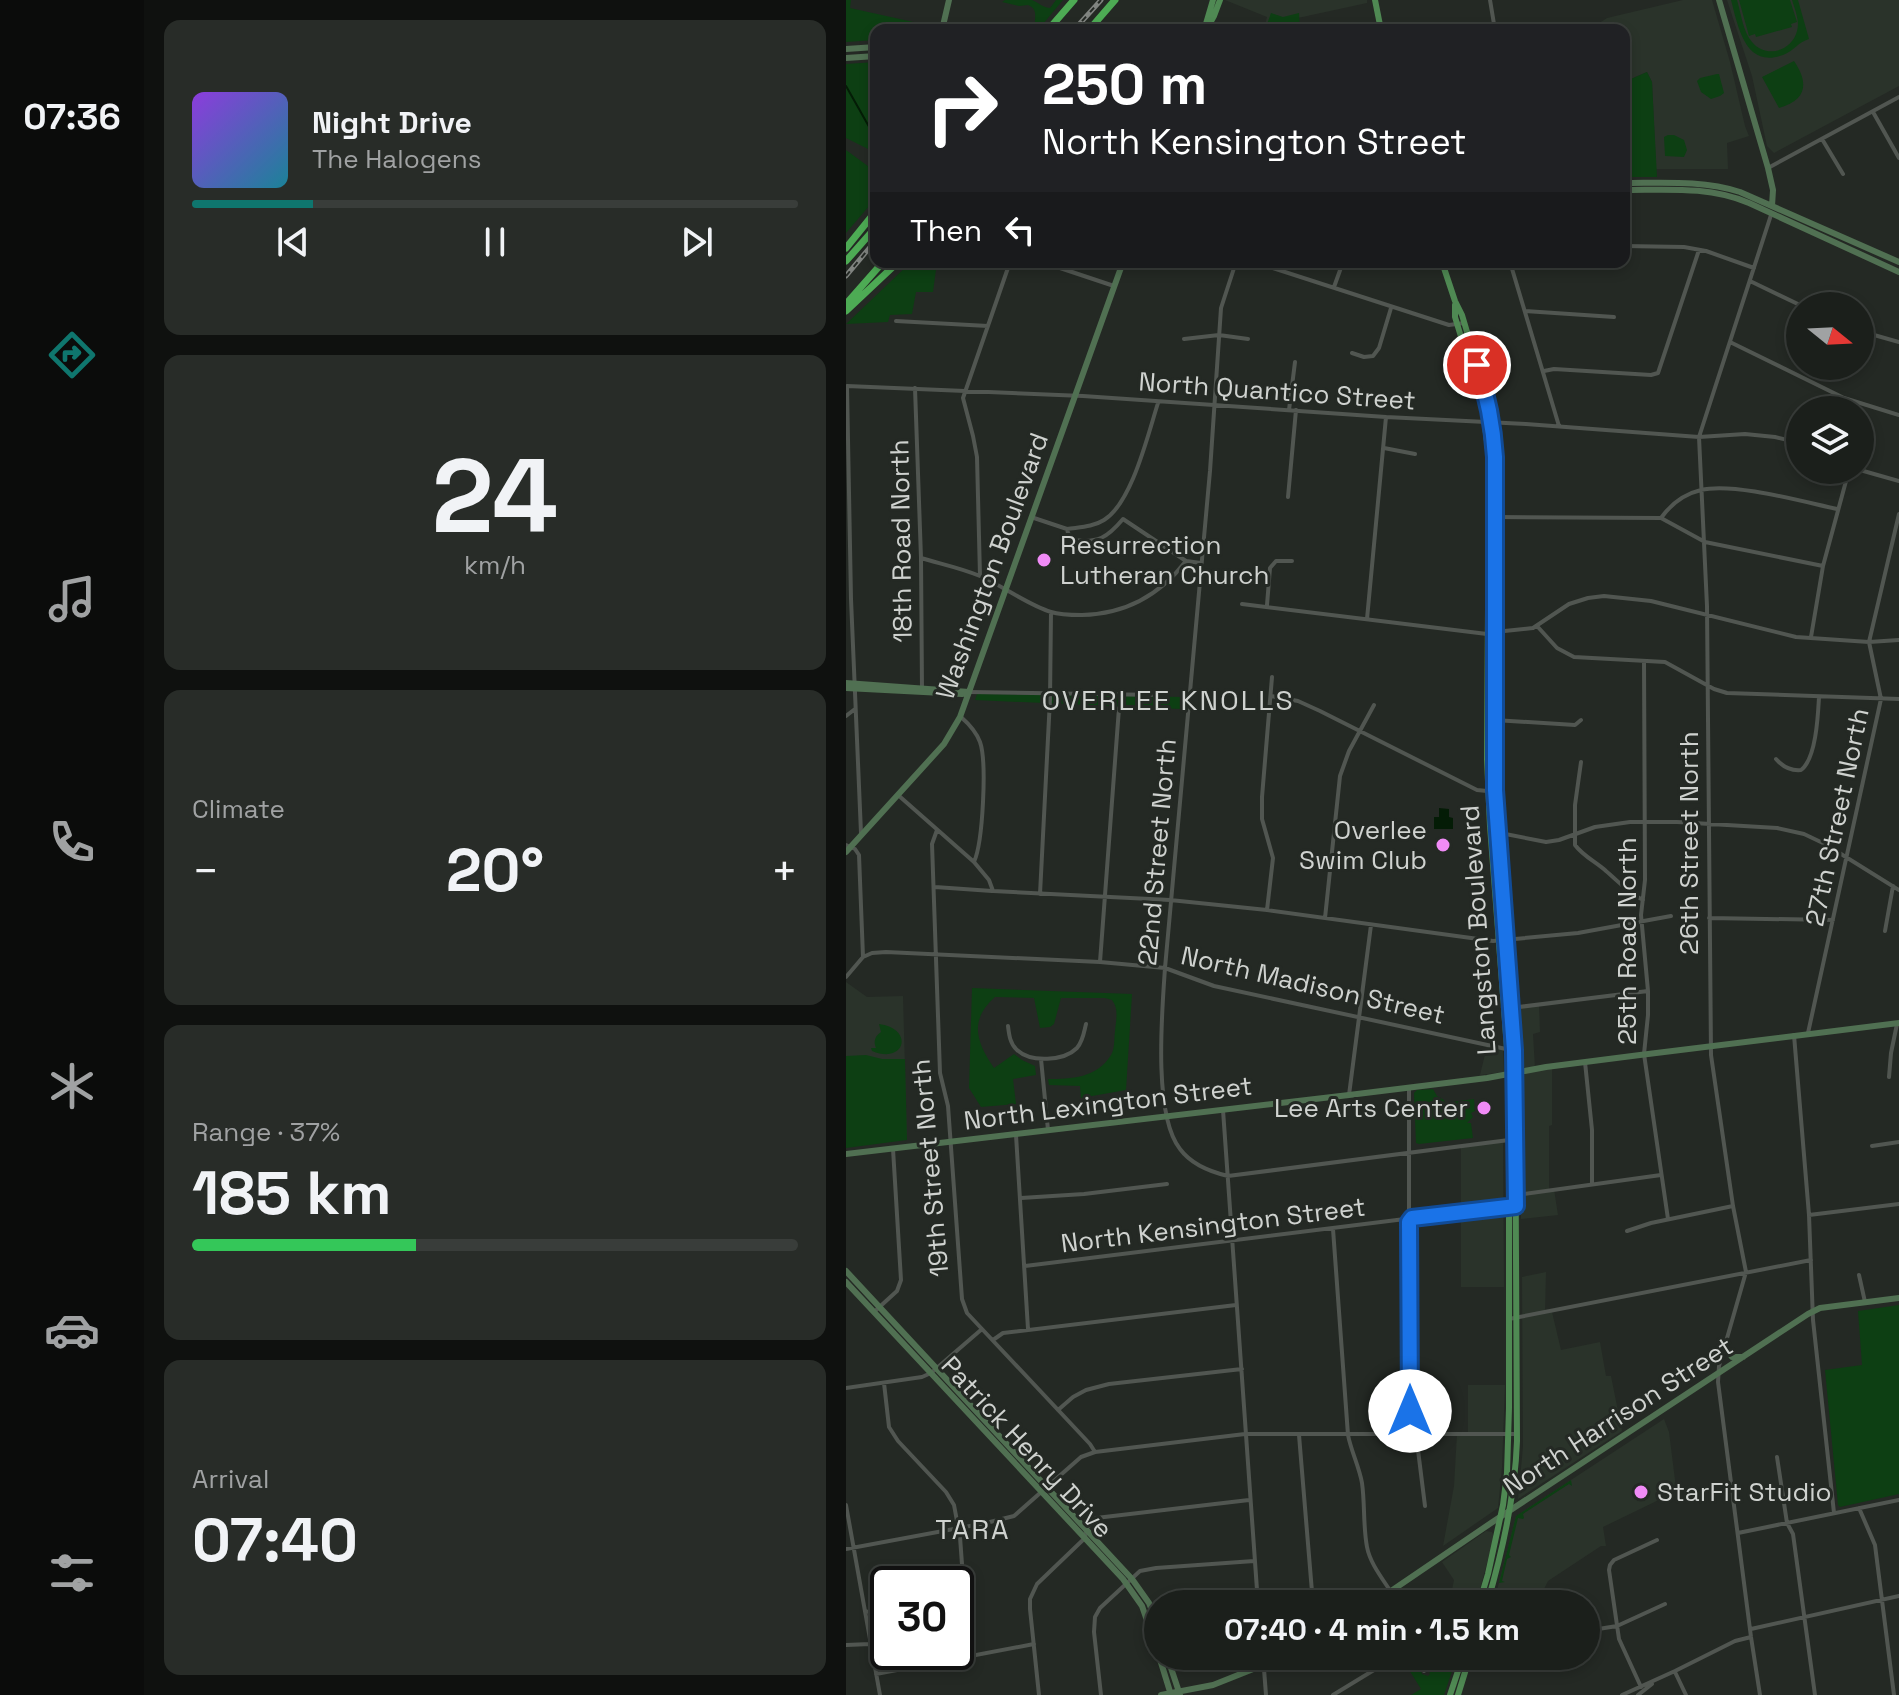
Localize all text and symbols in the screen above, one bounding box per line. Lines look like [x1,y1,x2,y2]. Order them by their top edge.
text: 250 m [1042,49,1207,120]
icon: right [910,56,1014,160]
text: 07:36 [23,94,121,140]
text: Night Drive [312,103,472,142]
text: North Kensington Street [1042,119,1467,165]
text: The Halogens [312,142,481,176]
icon: left [998,208,1042,252]
text: Then [910,211,982,250]
icon: previous [271,220,315,264]
icon: pause [473,220,517,264]
icon: next [675,220,719,264]
north arrow [1786,292,1874,380]
map controls [1786,292,1874,484]
icon: directions [44,327,100,383]
pin [1443,331,1511,399]
icon: arrive [1455,343,1499,387]
street label: North Quantico Street [1137,364,1417,418]
button: layers [1786,396,1874,484]
street label: Washington Boulevard [928,428,1056,704]
text: 24 [432,430,558,562]
street label: 18th Road North [882,439,920,643]
place label: Resurrection Lutheran Church [1060,528,1269,592]
text: km/h [464,548,526,582]
marker: Resurrection Lutheran Church [1035,551,1053,569]
icon: music [44,571,100,627]
district label: OVERLEE KNOLLS [1041,682,1295,718]
street label: 27th Street North [1797,705,1877,929]
street label: 26th Street North [1672,731,1706,955]
street label: 22nd Street North [1130,737,1184,967]
text: Climate [192,792,285,826]
street label: Langston Boulevard [1452,804,1504,1056]
place label: Overlee Swim Club [1299,813,1427,877]
icon: phone [44,814,100,870]
text: 20° [446,832,544,909]
marker: Overlee Swim Club [1434,836,1452,854]
street label: 25th Road North [1610,837,1644,1045]
text: − [192,843,219,899]
text: + [771,843,798,899]
street label: North Madison Street [1178,938,1448,1032]
icon: climate [44,1058,100,1114]
street label: 19th Street North [904,1058,956,1278]
street label: North Lexington Street [962,1068,1254,1138]
place label: Lee Arts Center [1274,1091,1468,1125]
marker: Lee Arts Center [1475,1099,1493,1117]
text: Range · 37% [192,1115,340,1149]
text: 185 km [192,1155,391,1232]
street label: North Kensington Street [1059,1189,1367,1261]
icon: car [44,1302,100,1358]
street label: North Harrison Street [1497,1329,1739,1503]
street label: Patrick Henry Drive [934,1349,1120,1545]
position arrow [1368,1369,1452,1453]
text: Arrival [192,1462,269,1496]
place label: StarFit Studio [1657,1475,1832,1509]
marker: StarFit Studio [1632,1483,1650,1501]
text: 07:40 [192,1502,358,1579]
district label: TARA [935,1511,1011,1547]
icon: filters [44,1545,100,1601]
speed limit sign: 30 [870,1566,974,1670]
text: 07:40 · 4 min · 1.5 km [1224,1610,1520,1649]

